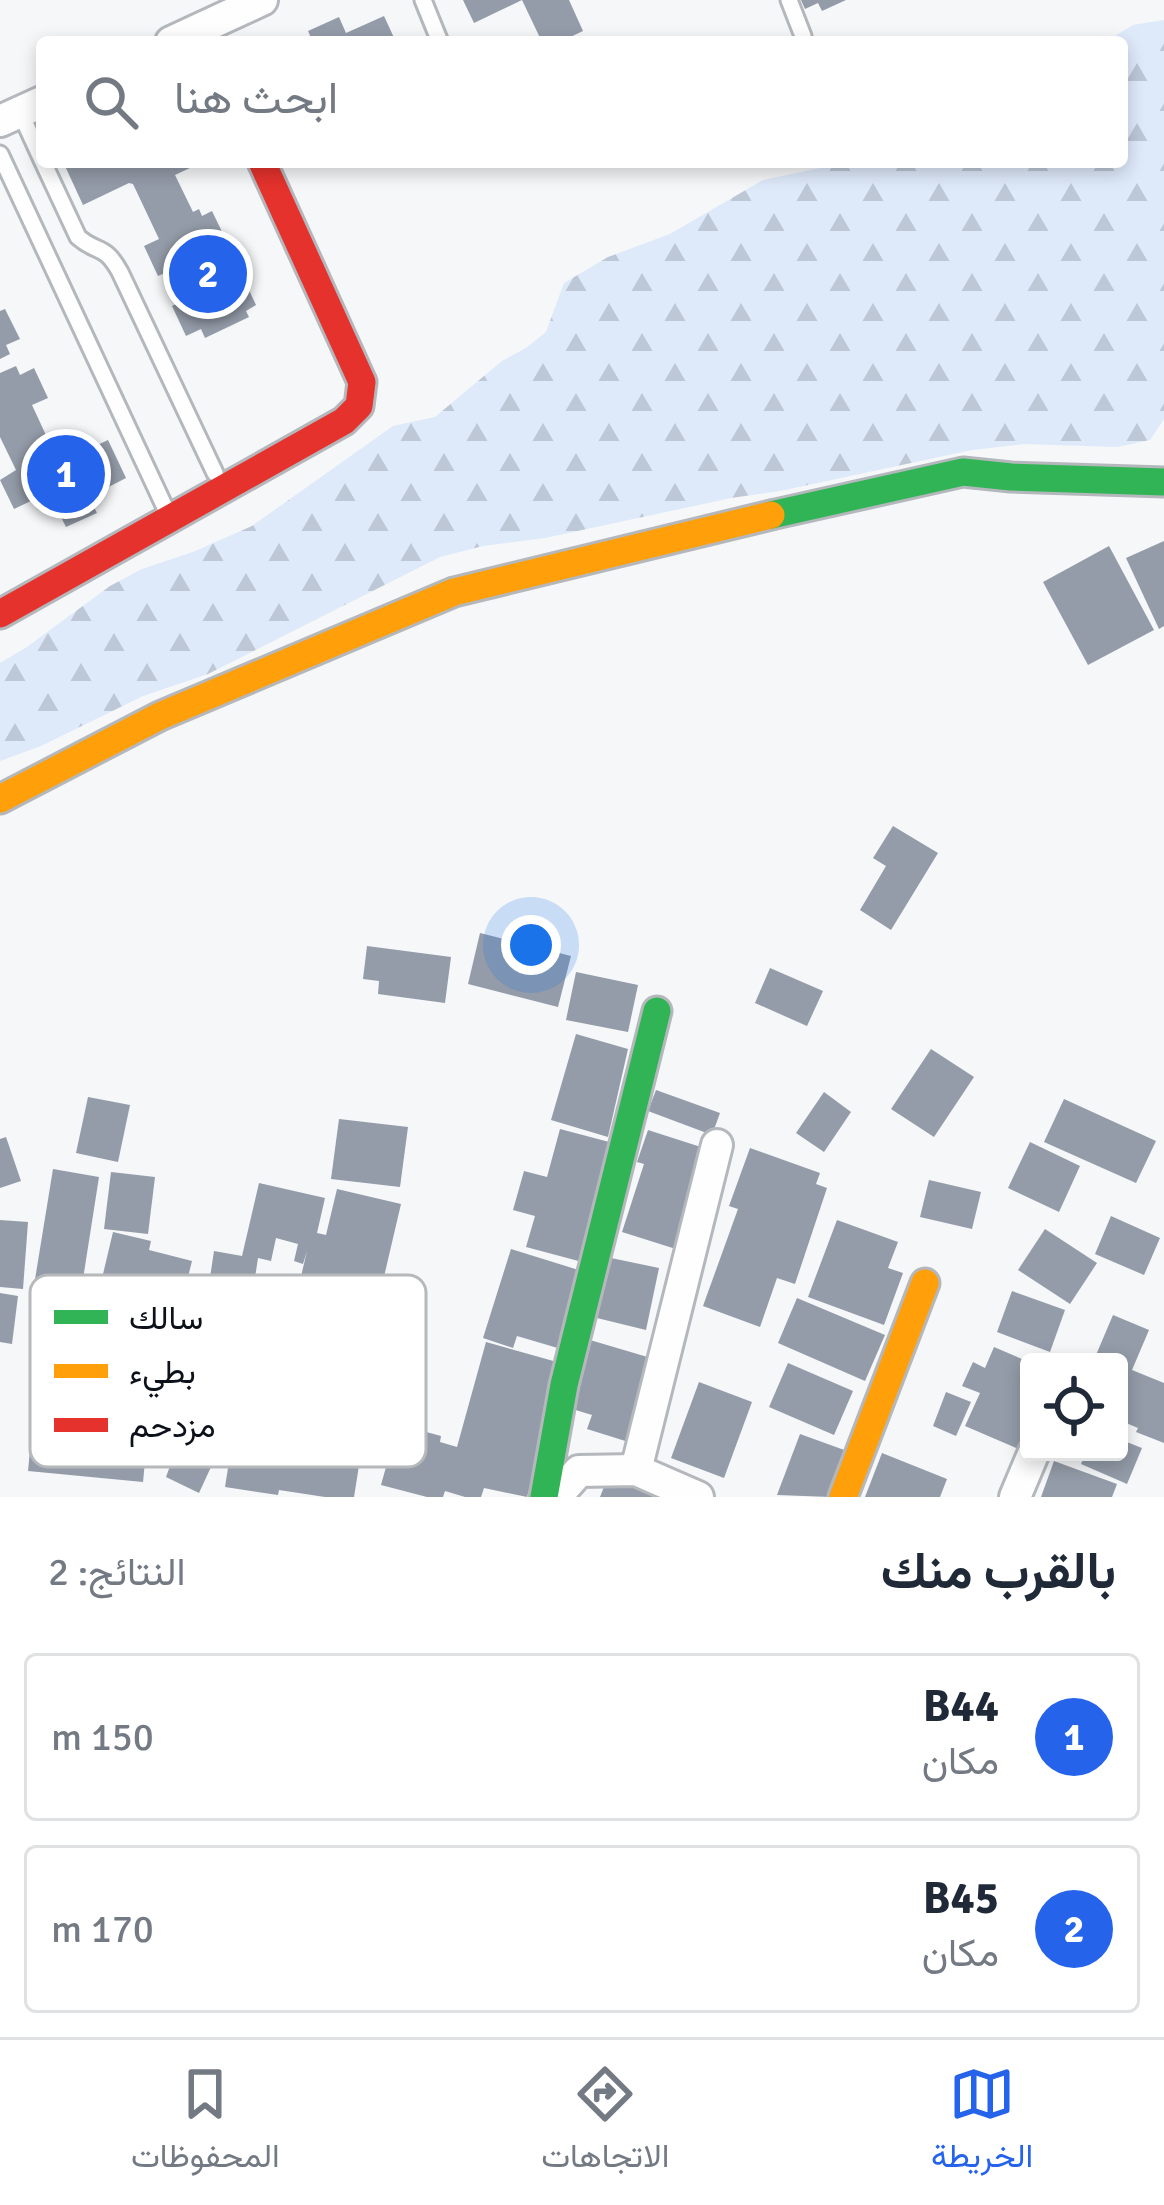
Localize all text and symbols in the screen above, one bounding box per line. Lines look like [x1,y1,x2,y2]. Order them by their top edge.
search box [36,36,1128,168]
icon: search [78,69,144,135]
text: ابحث هنا [174,71,338,126]
pin: 2 [169,229,247,319]
pin: 1 [27,429,105,519]
your location [501,915,561,975]
legend [30,1275,426,1467]
text: سالك [129,1298,203,1339]
text: بطيء [129,1352,196,1398]
map controls [1020,1353,1128,1461]
button: locate [1020,1353,1128,1461]
text: مزدحم [129,1406,216,1447]
text: بالقرب منك [881,1540,1116,1603]
text: النتائج: 2 [48,1548,185,1596]
text: B44 [923,1679,999,1734]
text: 150 m [51,1713,154,1761]
text: 1 [1063,1713,1085,1761]
text: مكان [922,1737,999,1785]
text: B45 [923,1871,999,1926]
text: 170 m [51,1905,154,1953]
text: 2 [1063,1905,1085,1953]
text: مكان [922,1929,999,1977]
tab: المحفوظات [131,2061,280,2185]
tab: الاتجاهات [541,2061,669,2185]
tab: الخريطة [931,2061,1033,2185]

